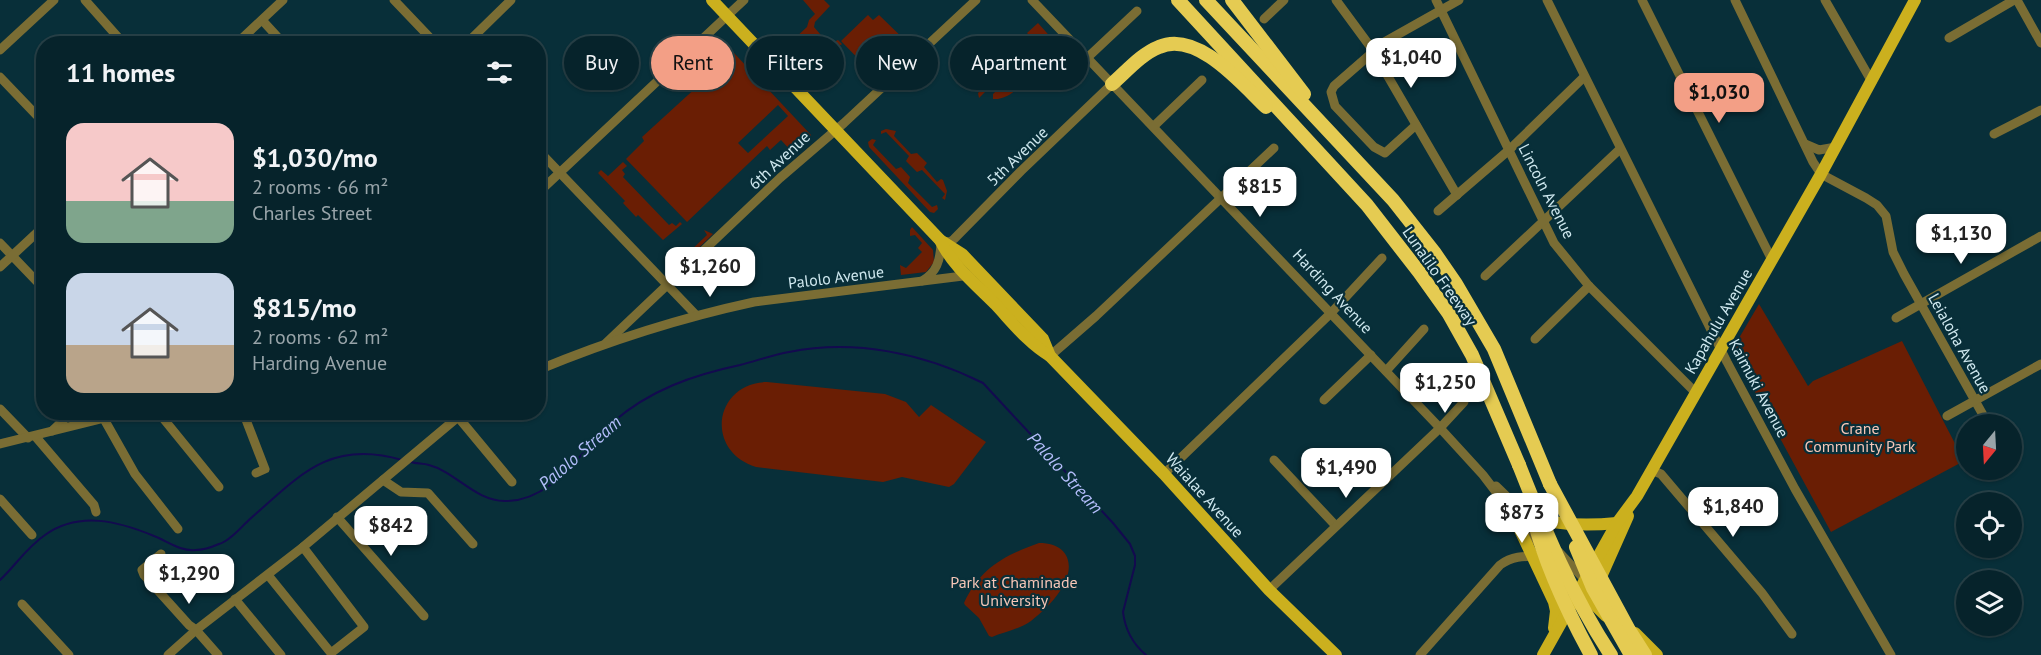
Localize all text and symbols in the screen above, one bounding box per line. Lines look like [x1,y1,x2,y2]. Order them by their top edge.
chip: Buy [564,36,639,90]
chip: Rent [651,36,734,90]
chip: Filters [746,36,844,90]
chip: New [856,36,938,90]
chip: Apartment [950,36,1088,90]
pin: $1,040 [1362,38,1460,89]
text: $1,040 [1380,44,1442,70]
text: 11 homes [66,56,175,89]
icon: filters [483,56,516,89]
pin: $1,030 [1670,73,1768,124]
text: $1,030 [1688,79,1750,105]
street label: 5th Avenue [982,122,1052,190]
street label: 6th Avenue [744,127,814,193]
street label: Lincoln Avenue [1515,140,1579,242]
text: $1,030/mo [252,141,378,174]
icon: home [114,147,186,219]
pin: $815 [1224,167,1296,218]
text: $815 [1237,173,1283,199]
text: 2 rooms · 66 m² [252,174,388,200]
text: Charles Street [252,200,372,226]
pin: $1,130 [1912,214,2010,265]
text: $1,130 [1930,220,1992,246]
street label: Lunalilo Freeway [1398,223,1482,330]
street label: Harding Avenue [1289,245,1377,337]
pin: $1,260 [661,247,759,298]
text: $1,260 [679,253,741,279]
street label: Palolo Avenue [787,261,885,293]
street label: Kapahulu Avenue [1680,265,1756,377]
street label: Leialoha Avenue [1924,289,1996,397]
text: $815/mo [252,291,356,324]
icon: home [114,297,186,369]
text: 2 rooms · 62 m² [252,324,388,350]
street label: Kaimuki Avenue [1725,335,1793,441]
text: Harding Avenue [252,350,387,376]
pin: $1,250 [1396,363,1494,414]
text: $1,250 [1414,369,1476,395]
water label: Palolo Stream [534,410,626,495]
north arrow [1956,414,2022,480]
map controls [1956,414,2022,636]
park label: Crane Community Park [1805,418,1916,456]
water label: Palolo Stream [1023,427,1108,519]
street label: Waialae Avenue [1162,448,1248,542]
pin: $1,490 [1297,448,1395,499]
text: $1,490 [1315,454,1377,480]
pin: $1,840 [1684,487,1782,538]
button: locate [1956,492,2022,558]
pin: $873 [1486,493,1558,544]
text: $1,840 [1702,493,1764,519]
text: $873 [1499,499,1545,525]
pin: $842 [355,506,427,557]
text: $842 [368,512,414,538]
pin: $1,290 [140,554,238,605]
text: $1,290 [158,560,220,586]
button: layers [1956,570,2022,636]
park label: Park at Chaminade University [950,572,1078,610]

